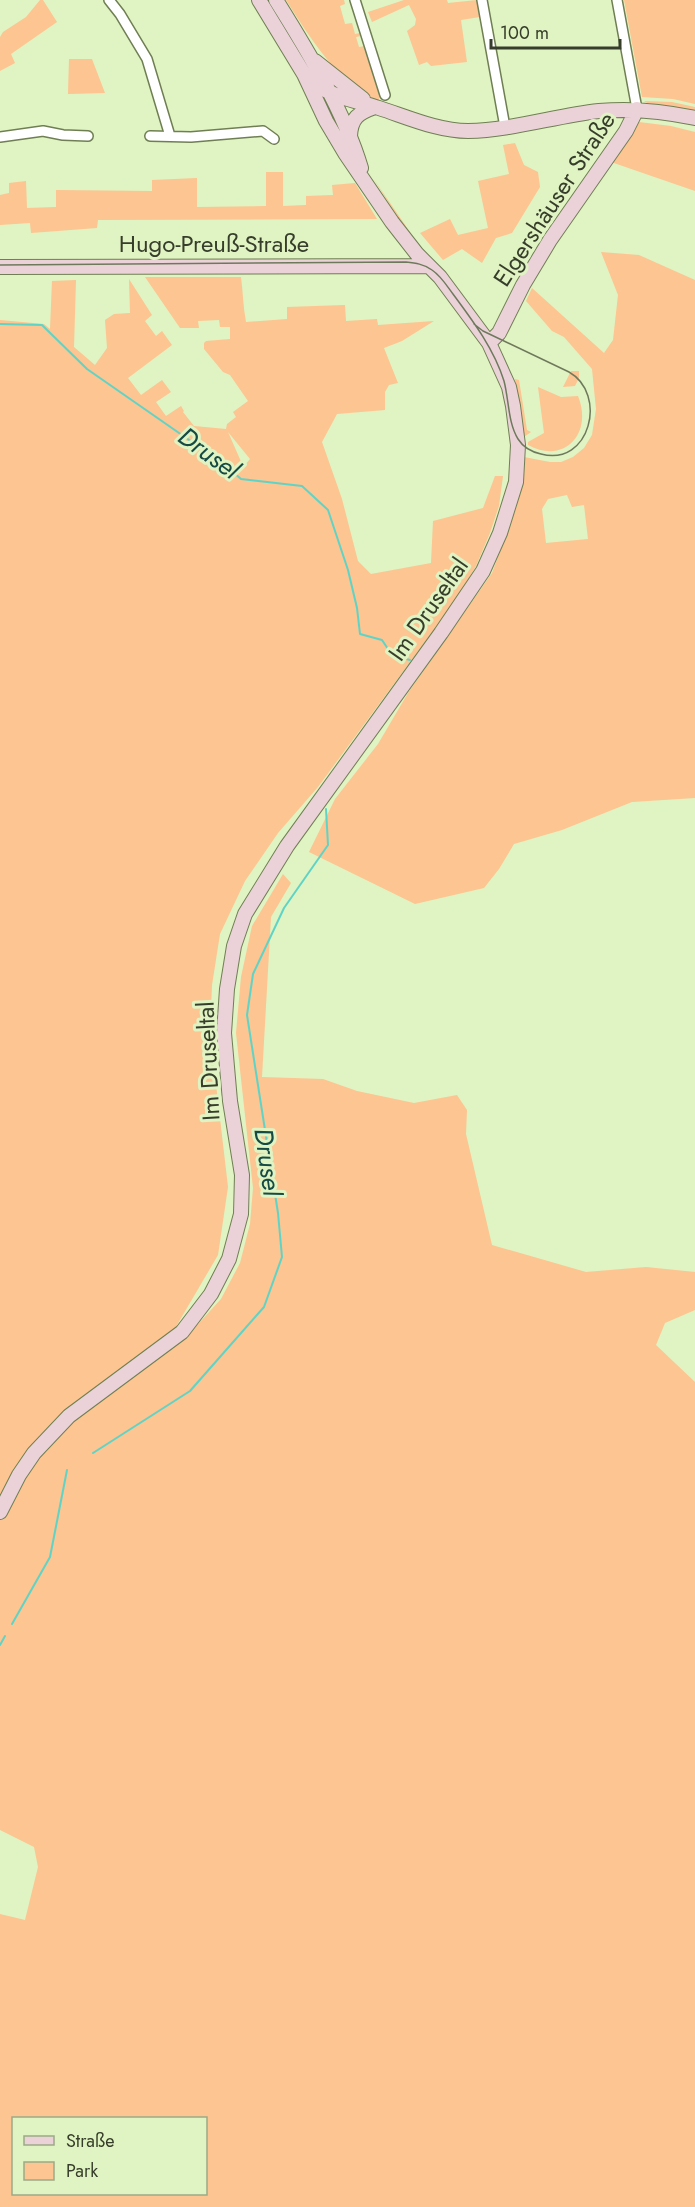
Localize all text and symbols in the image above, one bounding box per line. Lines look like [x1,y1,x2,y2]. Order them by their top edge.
scale bar [491,12,620,50]
text: 100 m [500,20,549,46]
street label: Elgershäuser Straße [484,105,624,293]
street label: Hugo-Preuß-Straße [119,226,309,261]
water label: Drusel [170,418,249,489]
street label: Im Druseltal [379,550,477,668]
street label: Im Druseltal [187,1001,229,1121]
water label: Drusel [244,1126,292,1200]
legend [12,2117,207,2195]
text: Straße [66,2128,114,2154]
text: Park [66,2158,98,2184]

